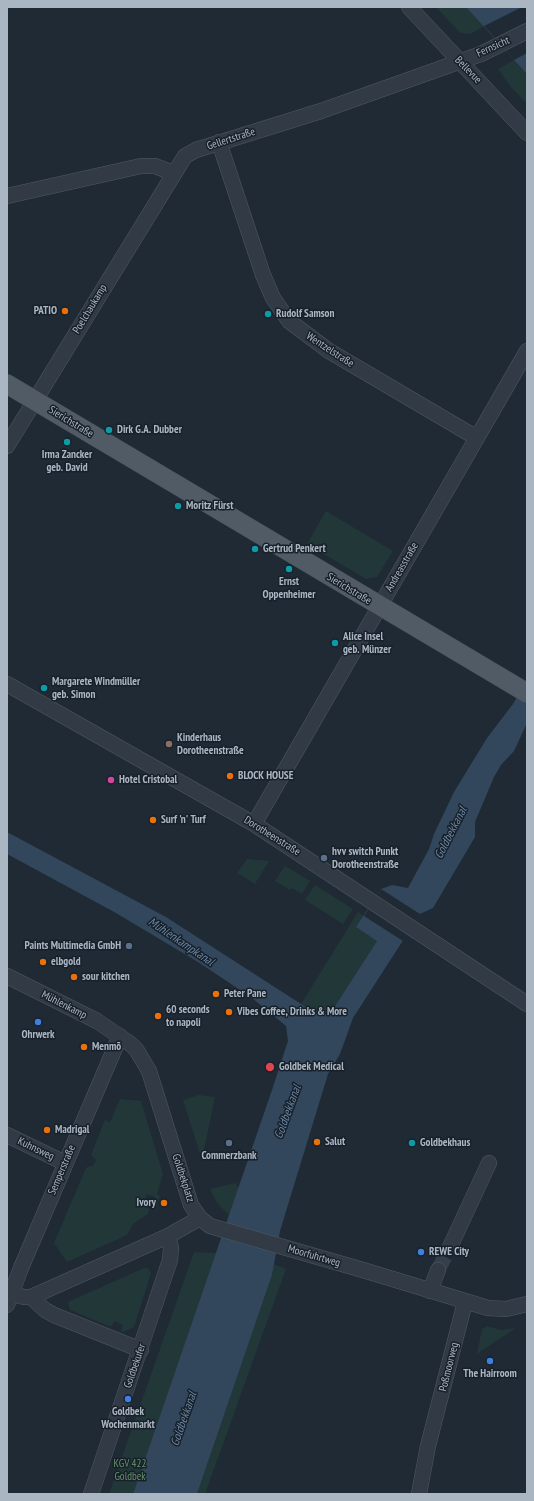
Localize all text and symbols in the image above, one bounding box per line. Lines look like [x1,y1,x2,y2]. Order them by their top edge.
street label: Fernsicht [474,34,512,60]
street label: Bellevue [452,54,484,86]
street label: Gellertstraße [205,125,257,153]
street label: Poelchaukamp [70,282,110,336]
place label: PATIO [34,304,57,318]
marker: PATIO [60,306,70,316]
place label: Rudolf Samson [276,307,334,321]
marker: Rudolf Samson [263,309,273,319]
street label: Wentzelstraße [304,330,356,370]
street label: Sierichstraße [46,404,96,440]
place label: Dirk G.A. Dubber [117,423,182,437]
marker: Dirk G.A. Dubber [104,425,114,435]
marker: Irma Zancker geb. David [62,437,72,447]
place label: Irma Zancker geb. David [42,448,92,474]
place label: Moritz Fürst [186,499,233,513]
marker: Moritz Fürst [173,501,183,511]
street label: Andreasstraße [383,540,421,594]
place label: Gertrud Penkert [263,542,326,556]
marker: Gertrud Penkert [250,544,260,554]
marker: Ernst Oppenheimer [284,564,294,574]
street label: Sierichstraße [324,571,374,607]
place label: Ernst Oppenheimer [263,575,315,601]
place label: Alice Insel geb. Münzer [343,630,391,656]
marker: Alice Insel geb. Münzer [330,638,340,648]
place label: Margarete Windmüller geb. Simon [52,675,140,701]
marker: Margarete Windmüller geb. Simon [39,683,49,693]
place label: Kinderhaus Dorotheenstraße [177,731,244,757]
marker: Kinderhaus Dorotheenstraße [164,739,174,749]
place label: BLOCK HOUSE [238,769,293,783]
marker: BLOCK HOUSE [225,771,235,781]
place label: Hotel Cristobal [119,773,177,787]
marker: Hotel Cristobal [106,775,116,785]
water label: Goldbekkanal [432,805,470,861]
place label: Surf 'n' Turf [161,813,206,827]
street label: Dorotheenstraße [241,813,303,859]
marker: Surf 'n' Turf [148,815,158,825]
place label: hvv switch Punkt Dorotheenstraße [332,845,399,871]
marker: hvv switch Punkt Dorotheenstraße [319,853,329,863]
water label: Mühlenkampkanal [145,915,217,969]
place label: Paints Multimedia GmbH [24,939,121,953]
marker: Paints Multimedia GmbH [124,941,134,951]
place label: elbgold [51,955,81,969]
marker: elbgold [38,957,48,967]
place label: sour kitchen [82,970,130,984]
marker: sour kitchen [69,972,79,982]
place label: Peter Pane [224,987,266,1001]
street label: Mühlenkamp [39,988,89,1022]
marker: Peter Pane [211,989,221,999]
place label: 60 seconds to napoli [166,1003,210,1029]
place label: Vibes Coffee, Drinks & More [237,1005,347,1019]
marker: Vibes Coffee, Drinks & More [224,1007,234,1017]
marker: 60 seconds to napoli [153,1011,163,1021]
marker: Ohrwerk [33,1017,43,1027]
place label: Ohrwerk [21,1028,55,1042]
place label: Menmō [92,1040,121,1054]
marker: Menmō [79,1042,89,1052]
place label: Goldbek Medical [279,1060,344,1074]
marker: Goldbek Medical [264,1061,276,1073]
water label: Goldbekkanal [272,1083,304,1141]
place label: Madrigal [55,1123,90,1137]
marker: Madrigal [42,1125,52,1135]
street label: Kuhnsweg [16,1135,56,1163]
place label: Salut [325,1135,345,1149]
place label: Goldbekhaus [420,1136,470,1150]
marker: Salut [312,1137,322,1147]
marker: Commerzbank [224,1138,234,1148]
marker: Goldbekhaus [407,1138,417,1148]
street label: Semperstraße [46,1143,78,1197]
place label: Commerzbank [201,1149,257,1163]
street label: Goldbekplatz [169,1152,197,1204]
place label: Ivory [137,1196,156,1210]
marker: Ivory [159,1198,169,1208]
street label: Moorfuhrtweg [286,1242,342,1270]
place label: REWE City [429,1245,469,1259]
marker: REWE City [416,1247,426,1257]
street label: Poßmoorweg [437,1341,461,1393]
street label: Goldbekufer [121,1342,149,1390]
marker: The Hairroom [485,1356,495,1366]
place label: The Hairroom [463,1367,517,1381]
water label: Goldbekkanal [168,1390,200,1448]
marker: Goldbek Wochenmarkt [123,1394,133,1404]
place label: Goldbek Wochenmarkt [101,1405,155,1431]
park label: KGV 422 Goldbek [114,1457,146,1483]

